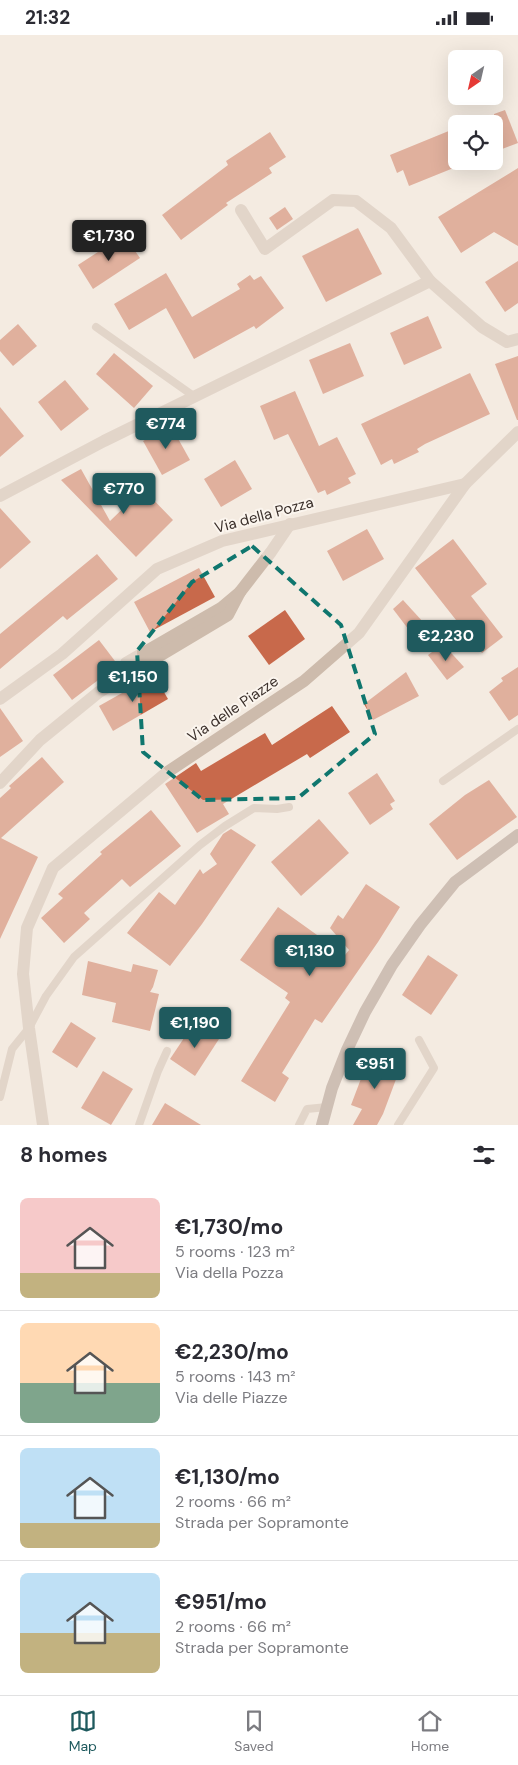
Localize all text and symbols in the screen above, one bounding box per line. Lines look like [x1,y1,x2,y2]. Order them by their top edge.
text: 21:32 [25,5,70,30]
north arrow [448,50,502,105]
map controls [448,50,503,170]
button: locate [448,115,503,170]
pin: €1,730 [68,219,150,262]
text: €1,730 [83,225,135,246]
pin: €774 [136,407,196,450]
text: €774 [146,413,186,434]
pin: €770 [94,473,154,515]
text: €770 [104,478,145,499]
street label: Via della Pozza [212,492,316,538]
pin: €2,230 [405,619,487,662]
text: €2,230 [418,625,474,646]
pin: €1,150 [92,661,174,703]
text: €1,150 [108,666,158,687]
street label: Via delle Piazze [184,671,282,747]
pin: €1,130 [269,935,351,977]
text: €1,130 [285,940,335,961]
pin: €1,190 [154,1007,236,1049]
text: €1,190 [170,1012,220,1033]
pin: €951 [345,1047,405,1090]
text: €951 [356,1053,394,1074]
text: 8 homes [20,1141,108,1169]
icon: filters [470,1141,498,1169]
text: €1,730/mo [175,1213,283,1241]
icon: home [60,1218,120,1278]
text: 5 rooms · 123 m² [175,1241,295,1262]
text: Via della Pozza [175,1262,283,1283]
text: €2,230/mo [175,1338,289,1366]
icon: home [60,1343,120,1403]
text: 5 rooms · 143 m² [175,1366,296,1387]
text: Via delle Piazze [175,1387,288,1408]
text: €1,130/mo [175,1463,280,1491]
icon: home [60,1468,120,1528]
text: 2 rooms · 66 m² [175,1491,291,1512]
text: Strada per Sopramonte [175,1512,349,1533]
text: €951/mo [175,1588,267,1616]
icon: home [60,1593,120,1653]
text: 2 rooms · 66 m² [175,1616,291,1637]
text: Strada per Sopramonte [175,1637,349,1658]
tab: Map [69,1707,97,1755]
tab: Saved [234,1707,274,1755]
tab: Home [411,1707,449,1755]

